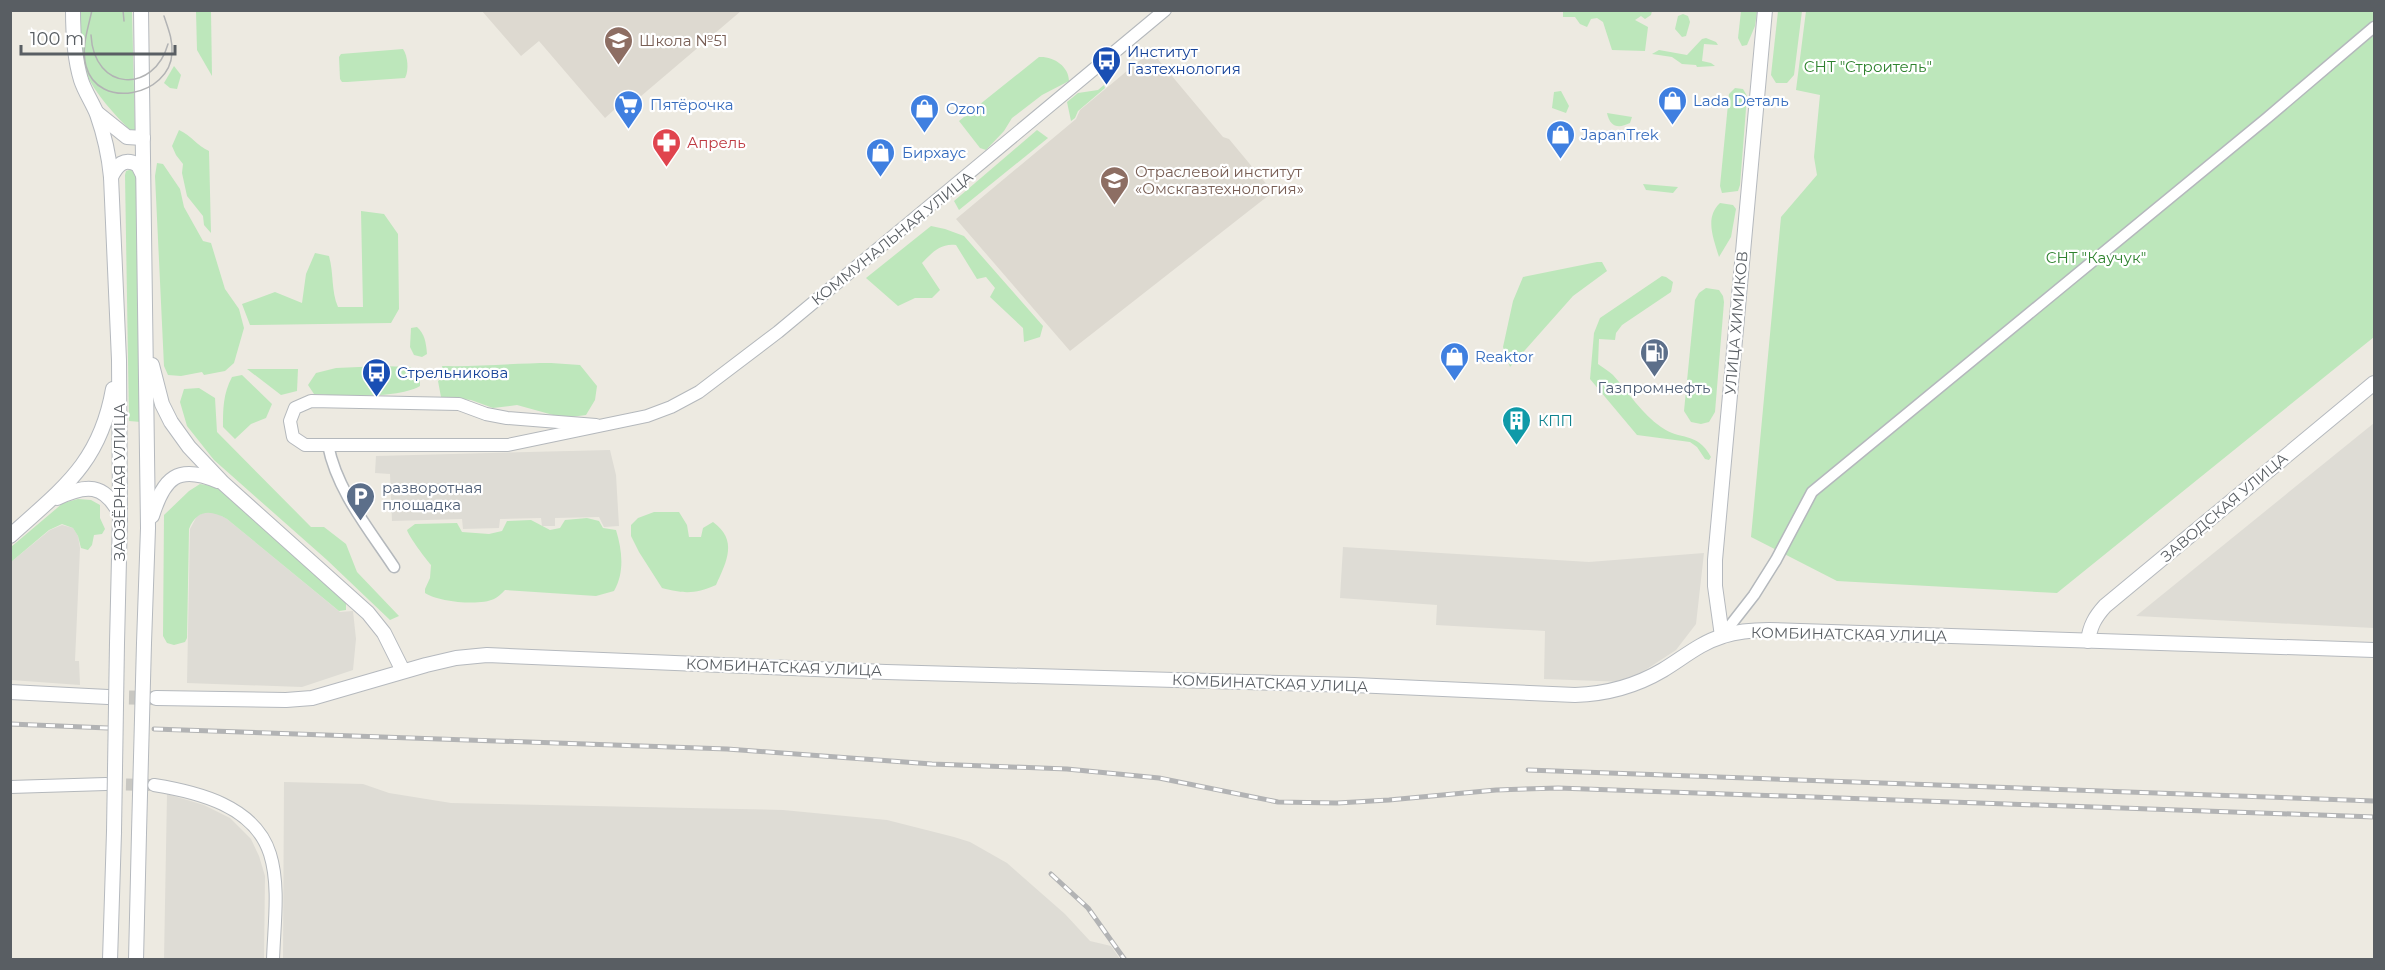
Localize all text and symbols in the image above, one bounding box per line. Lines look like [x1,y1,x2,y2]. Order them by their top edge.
scale bar [21,18,176,56]
school or university icon: Школа №51 [602,24,634,66]
text: 100 m [30,28,84,50]
place label: Школа №51 [639,31,727,50]
place label: Институт Газтехнология [1127,42,1241,78]
bus stop icon: Институт Газтехнология [1090,44,1122,86]
park label: СНТ "Строитель" [1804,57,1932,76]
shop icon: Lada Dеталь [1656,84,1688,126]
supermarket icon: Пятёрочка [613,88,645,130]
place label: Lada Dеталь [1693,91,1789,110]
shop icon: Ozon [909,92,941,134]
place label: Пятёрочка [650,95,734,114]
place label: Ozon [946,99,986,118]
shop icon: JapanTrek [1544,118,1576,160]
place label: JapanTrek [1580,125,1659,144]
pharmacy icon: Апрель [650,126,682,168]
place label: Апрель [687,133,746,152]
shop icon: Бирхаус [865,136,897,178]
place label: Бирхаус [902,143,966,162]
place label: Отраслевой институт «Омскгазтехнология» [1135,162,1304,198]
school or university icon: Отраслевой институт «Омскгазтехнология» [1098,164,1130,206]
street label: КОММУНАЛЬНАЯ УЛИЦА [807,167,977,309]
park label: СНТ "Каучук" [2046,248,2146,267]
street label: УЛИЦА ХИМИКОВ [1720,250,1752,396]
fuel station icon: Газпромнефть [1638,336,1670,378]
shop icon: Reaktor [1438,340,1470,382]
place label: Reaktor [1475,347,1534,366]
bus stop icon: Стрельникова [360,356,392,398]
place label: Стрельникова [397,363,508,382]
place label: Газпромнефть [1597,378,1711,397]
street label: ЗАОЗЁРНАЯ УЛИЦА [110,403,129,561]
building icon: КПП [1501,404,1533,446]
place label: КПП [1538,411,1573,430]
street label: ЗАВОДСКАЯ УЛИЦА [2157,448,2291,566]
place label: разворотная площадка [382,478,482,514]
parking icon: разворотная площадка [345,480,377,522]
street label: КОМБИНАТСКАЯ УЛИЦА [1751,623,1947,645]
street label: КОМБИНАТСКАЯ УЛИЦА [686,654,882,680]
street label: КОМБИНАТСКАЯ УЛИЦА [1172,670,1368,696]

